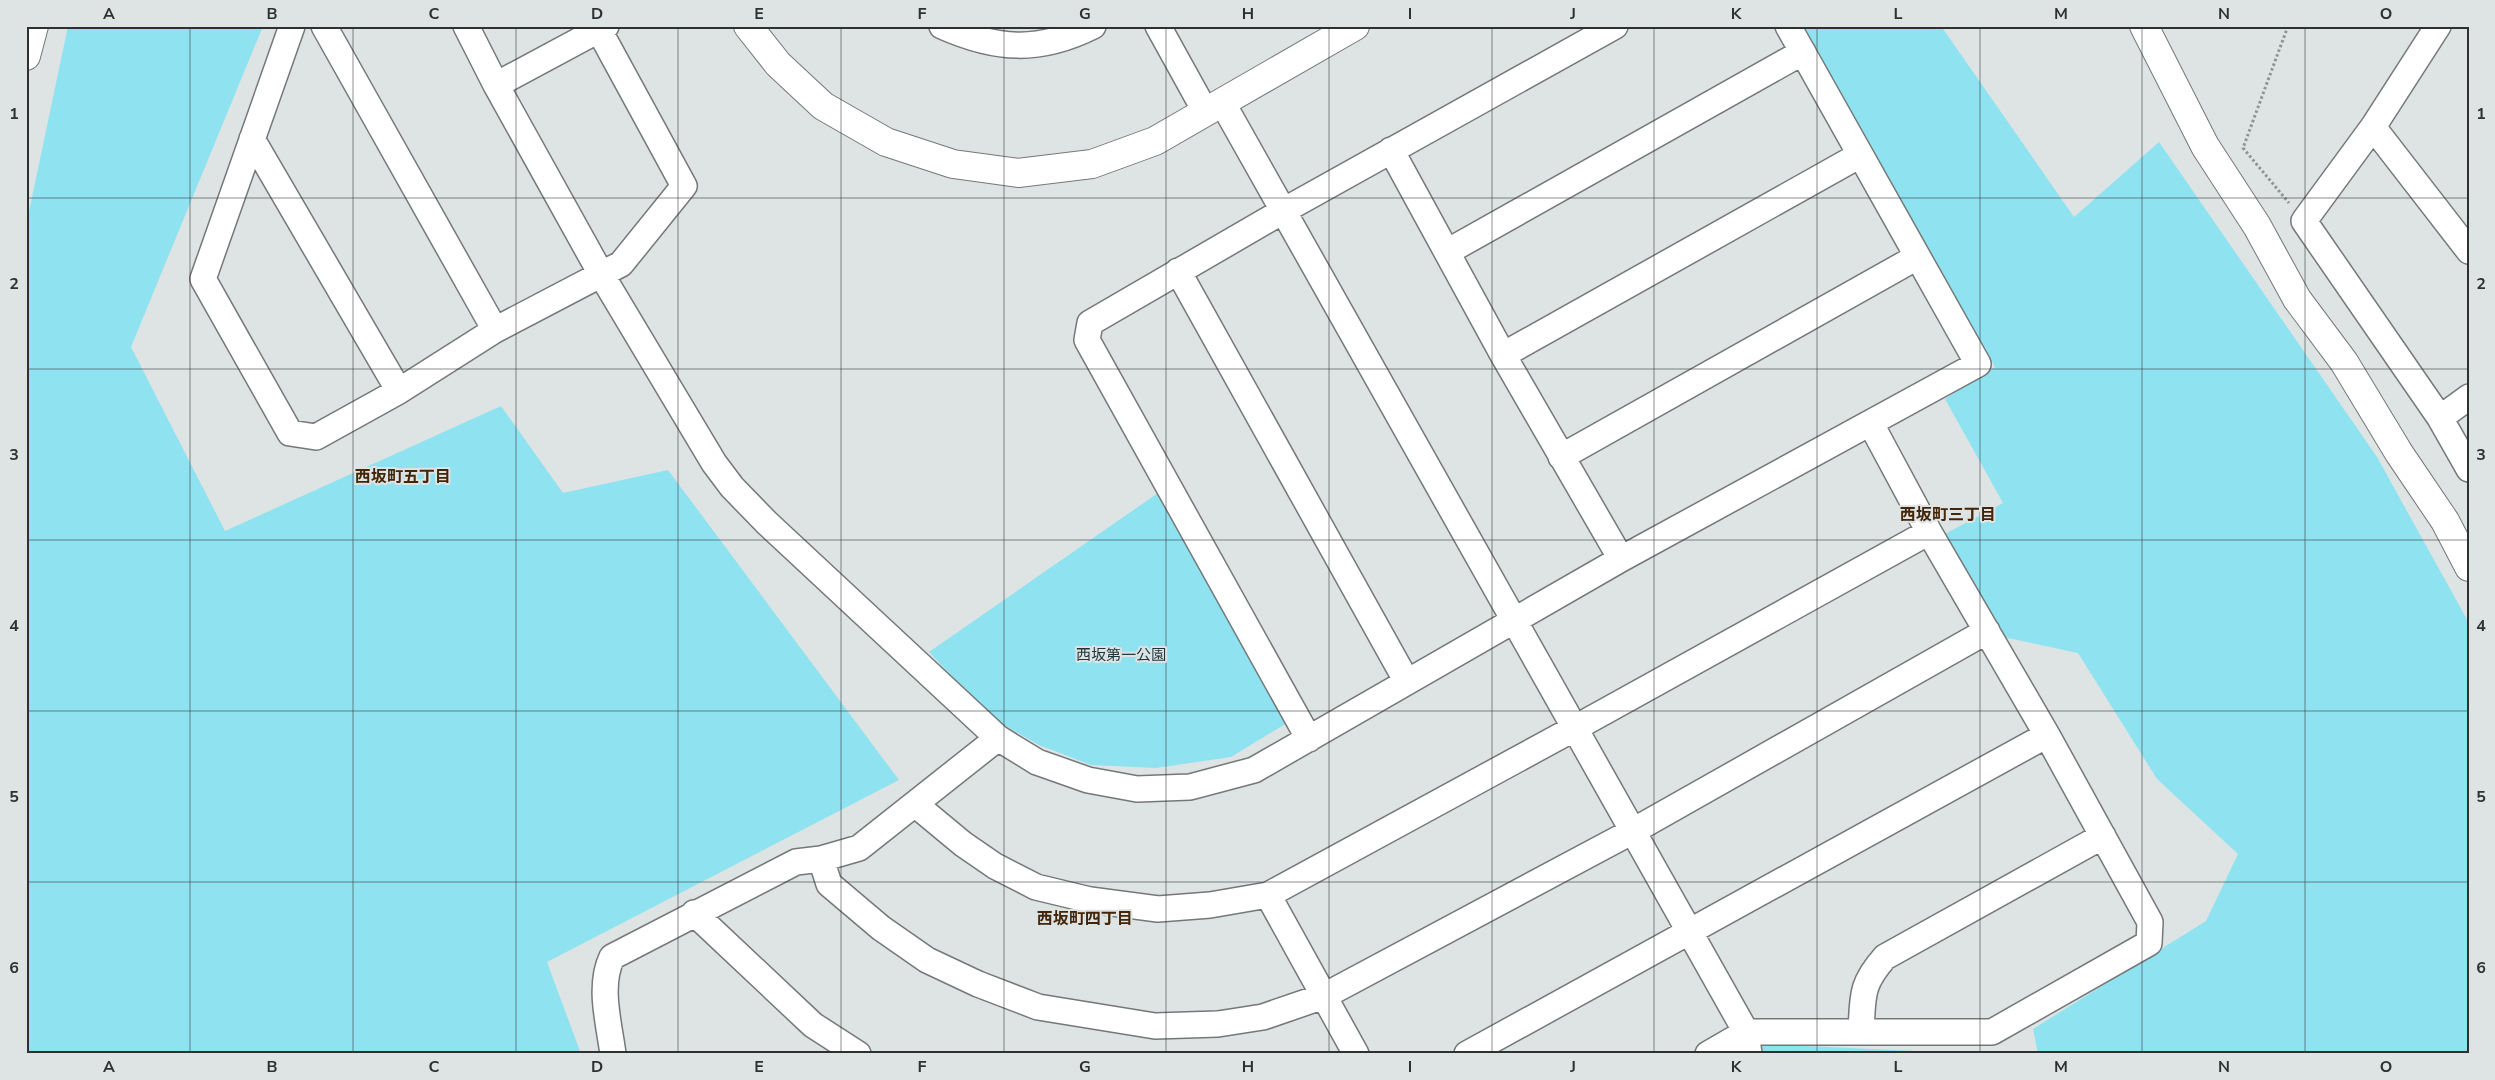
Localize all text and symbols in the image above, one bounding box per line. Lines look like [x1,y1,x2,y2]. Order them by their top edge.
text: A [103,3,115,25]
text: B [266,3,278,25]
text: C [429,3,440,25]
text: D [591,3,603,25]
text: E [754,3,764,25]
text: F [918,3,927,25]
text: G [1079,3,1091,25]
text: H [1242,3,1254,25]
text: I [1408,3,1412,25]
text: J [1569,3,1576,25]
text: K [1731,3,1743,25]
text: L [1894,3,1903,25]
text: M [2054,3,2068,25]
text: N [2218,3,2230,25]
text: O [2380,3,2392,25]
text: 1 [9,103,19,125]
text: 1 [2476,103,2486,125]
text: 2 [9,273,19,295]
text: 2 [2476,273,2486,295]
text: 3 [9,444,19,466]
text: 3 [2476,444,2486,466]
district label: 西坂町五丁目 [355,466,451,488]
district label: 西坂町三丁目 [1900,504,1996,526]
text: 4 [9,615,19,637]
text: 4 [2476,615,2486,637]
park label: 西坂第一公園 [1076,645,1166,665]
text: 5 [9,786,19,808]
text: 5 [2476,786,2486,808]
district label: 西坂町四丁目 [1037,908,1133,930]
text: 6 [9,957,19,979]
text: 6 [2476,957,2486,979]
text: A [103,1056,115,1078]
text: B [266,1056,278,1078]
text: C [429,1056,440,1078]
text: D [591,1056,603,1078]
text: E [754,1056,764,1078]
text: F [918,1056,927,1078]
text: G [1079,1056,1091,1078]
text: H [1242,1056,1254,1078]
text: I [1408,1056,1412,1078]
text: J [1569,1056,1576,1078]
text: K [1731,1056,1743,1078]
text: L [1894,1056,1903,1078]
text: M [2054,1056,2068,1078]
text: N [2218,1056,2230,1078]
text: O [2380,1056,2392,1078]

